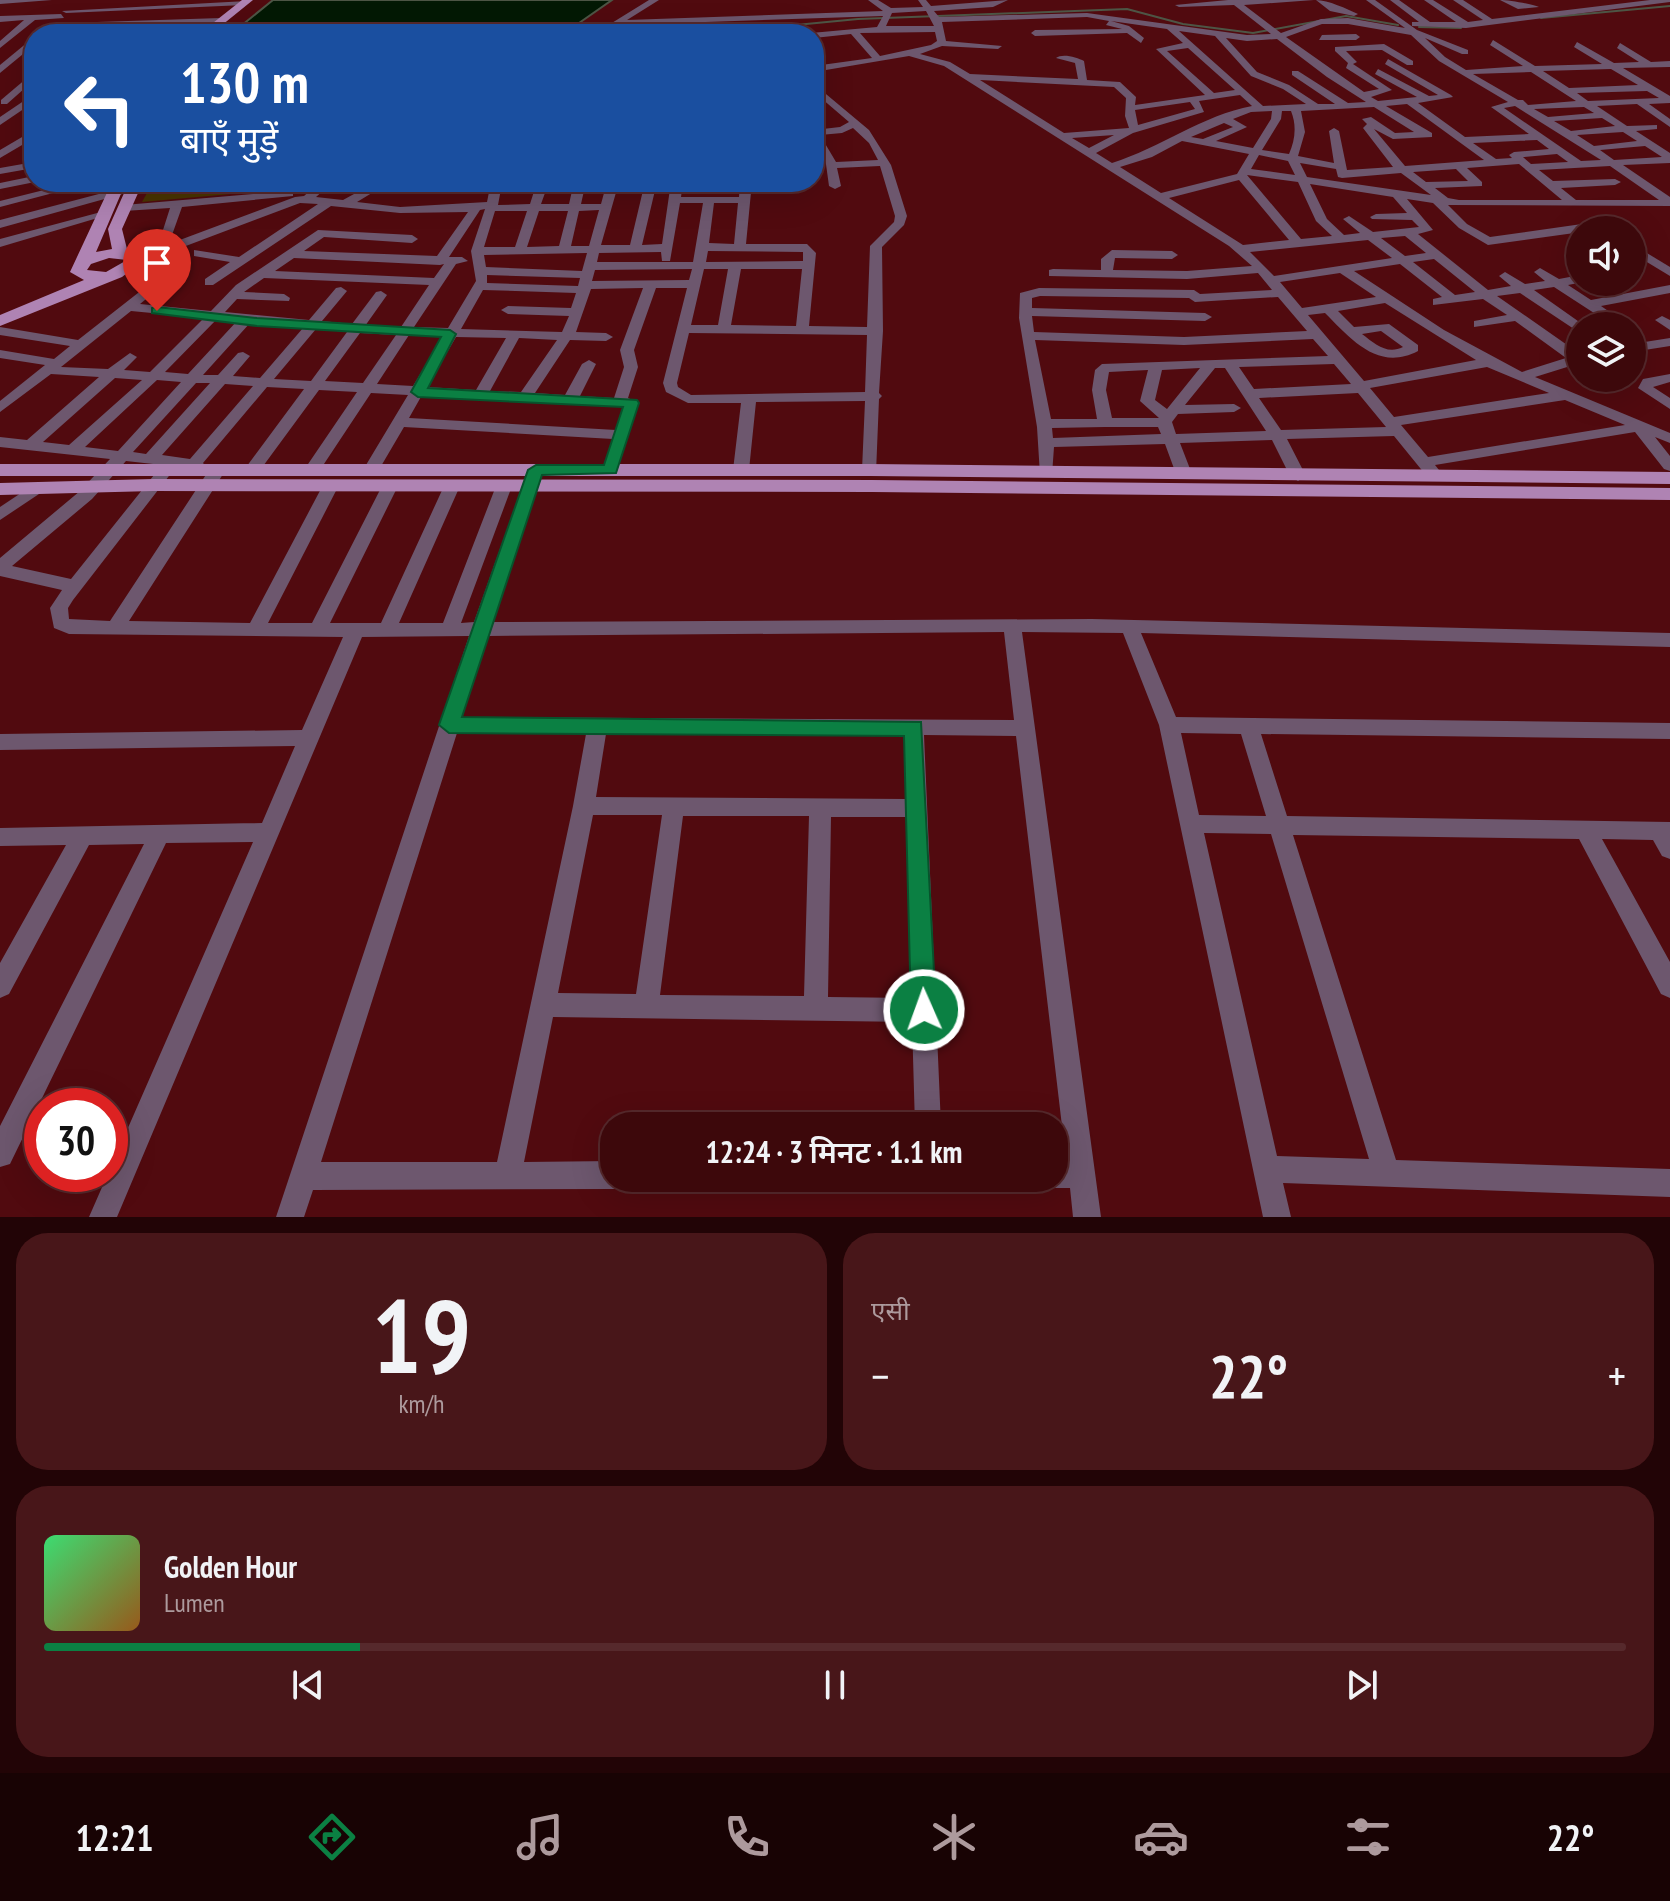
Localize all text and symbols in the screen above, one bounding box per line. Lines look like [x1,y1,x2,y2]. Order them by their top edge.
text: 130 m [180,46,309,118]
icon: left [48,56,152,160]
text: बाएँ मुड़ें [180,116,278,163]
map controls [1566,216,1646,392]
button: sound [1566,216,1646,296]
pin [123,229,191,311]
icon: arrive [135,241,179,285]
button: layers [1566,312,1646,392]
position arrow [882,968,966,1052]
speed limit sign: 30 [24,1088,128,1192]
text: 12:24 · 3 मिनट · 1.1 km [705,1132,963,1171]
text: 19 [372,1267,471,1402]
text: एसी [871,1294,910,1327]
text: 22° [1209,1337,1288,1415]
text: − [871,1347,889,1404]
text: + [1608,1347,1626,1404]
text: km/h [398,1387,445,1420]
text: Golden Hour [164,1547,297,1586]
text: Lumen [164,1586,225,1619]
icon: previous [286,1663,330,1707]
icon: pause [813,1663,857,1707]
icon: next [1340,1663,1384,1707]
icon: directions [304,1809,360,1865]
icon: music [512,1809,568,1865]
icon: phone [719,1809,775,1865]
icon: climate [926,1809,982,1865]
icon: car [1133,1809,1189,1865]
icon: filters [1340,1809,1396,1865]
text: 12:21 [76,1814,153,1861]
text: 22° [1547,1814,1594,1861]

